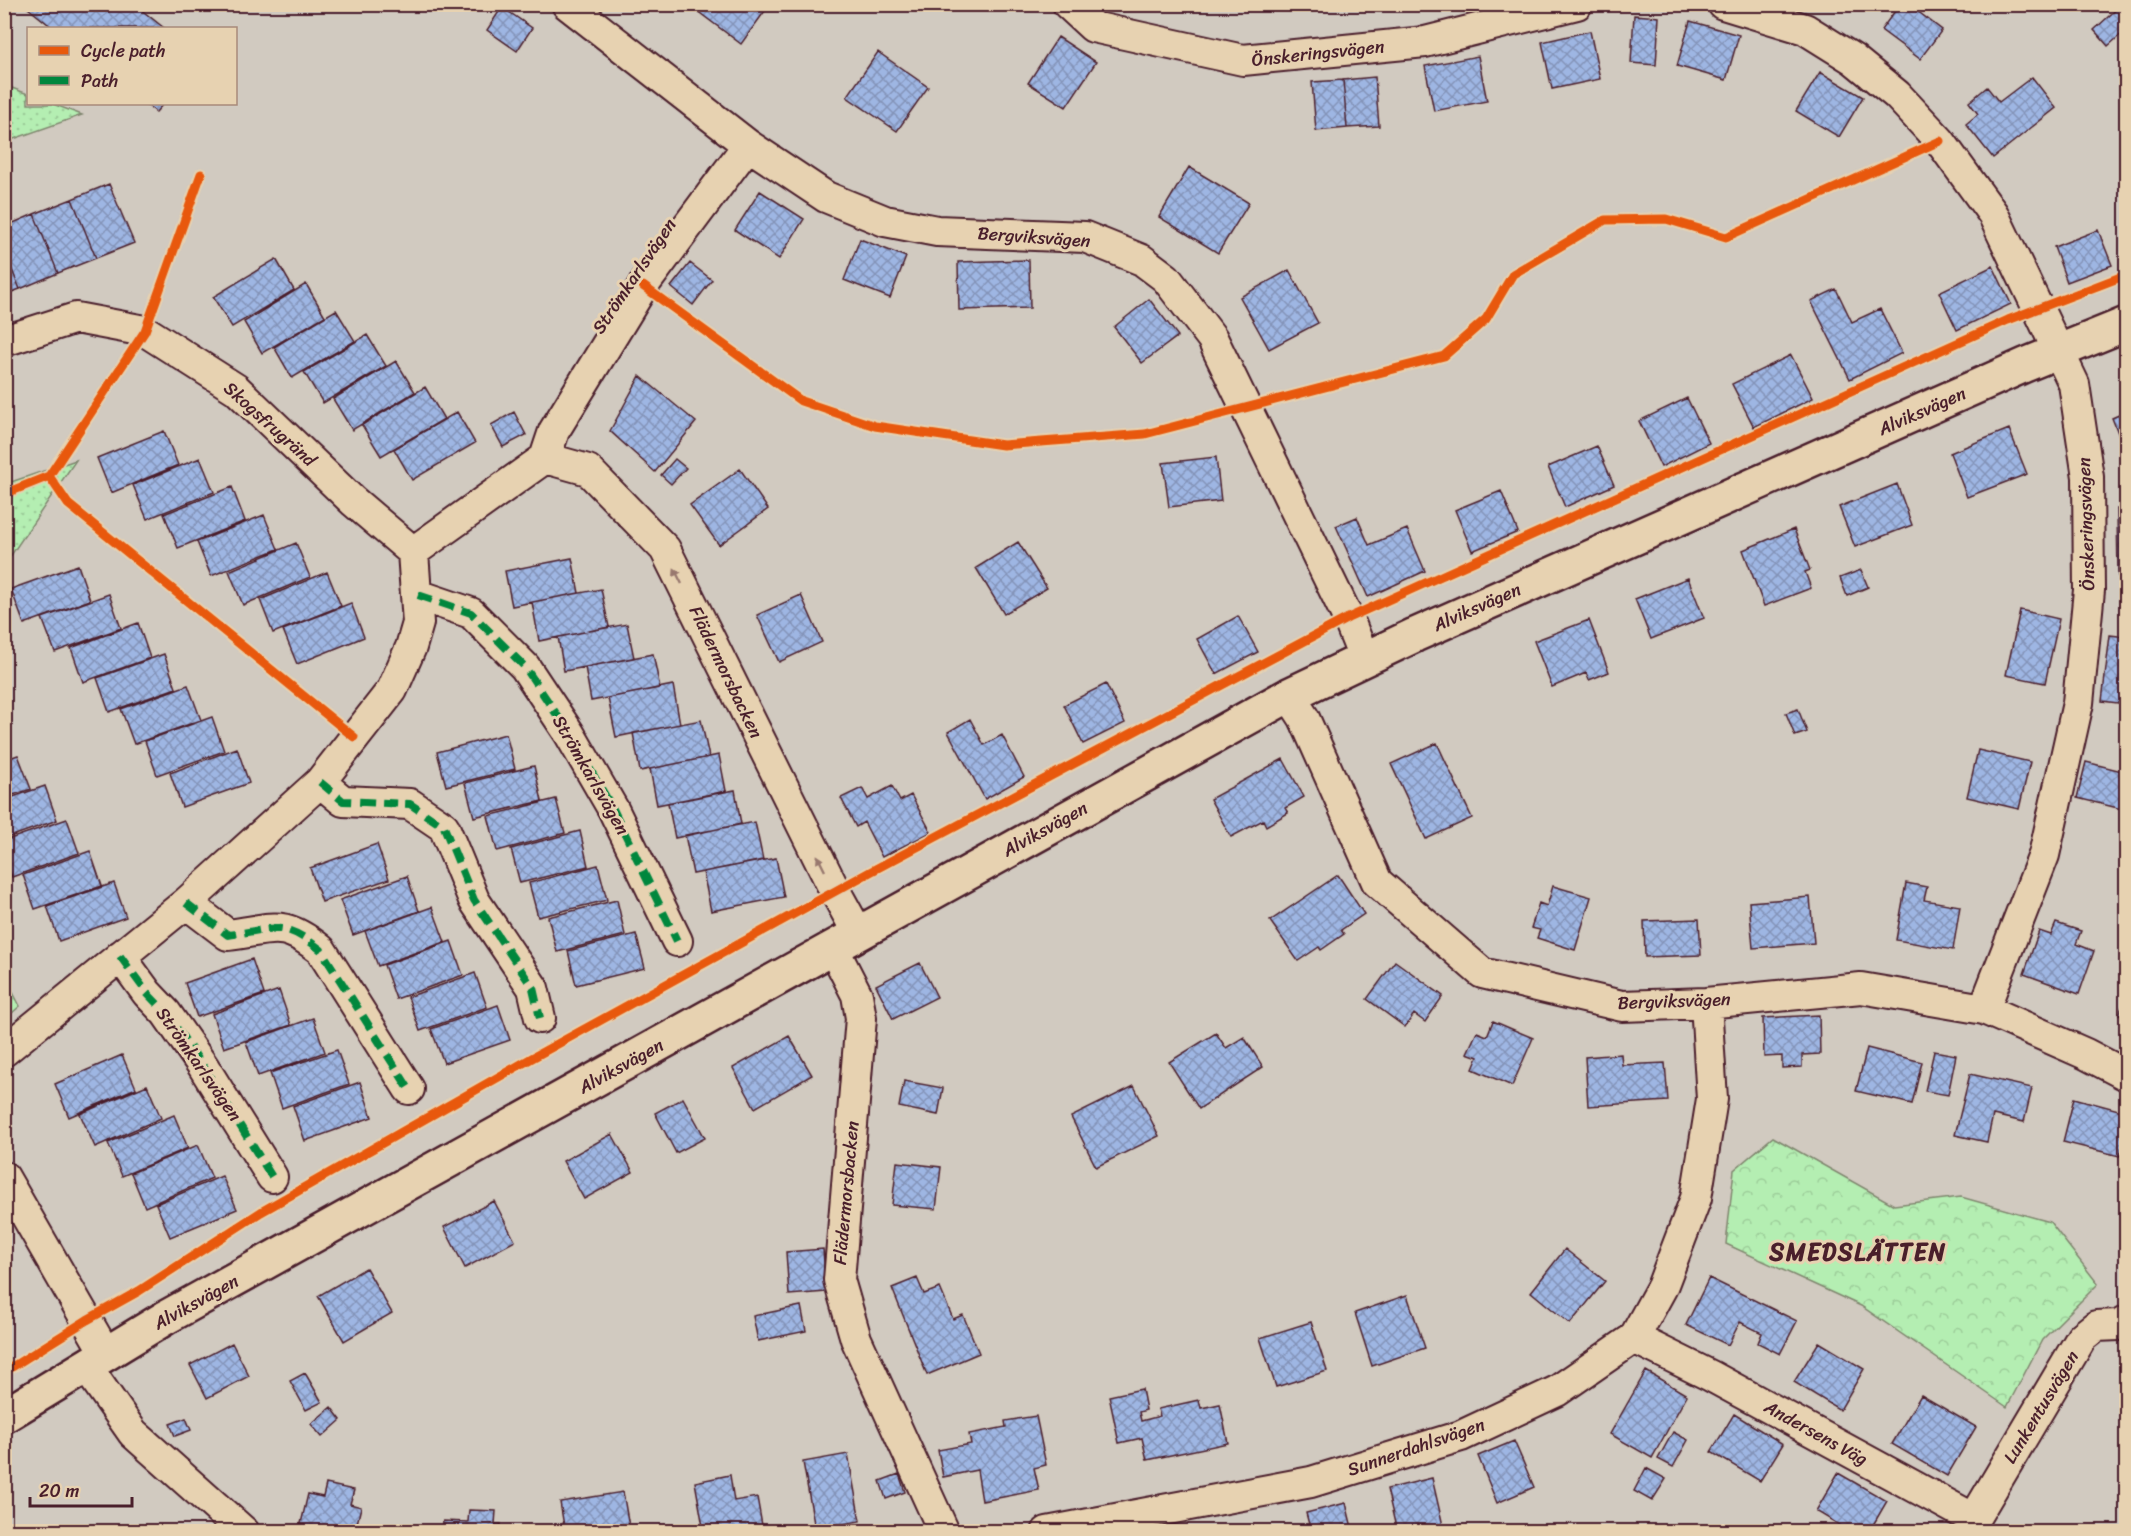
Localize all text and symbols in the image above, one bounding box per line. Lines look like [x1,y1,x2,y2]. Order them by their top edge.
legend [27,27,237,105]
street label: Önskeringsvägen [1250,30,1386,76]
text: Cycle path [81,35,165,67]
text: Path [81,65,118,97]
street label: Strömkarlsvägen [583,211,685,341]
street label: Bergviksvägen [976,217,1092,257]
street label: Skogsfrugränd [216,373,325,476]
street label: Alviksvägen [1872,377,1972,445]
street label: Önskeringsvägen [2068,457,2104,591]
one-way arrow [673,567,683,584]
street label: Alviksvägen [1427,573,1527,641]
street label: Flädermorsbacken [680,600,772,744]
street label: Strömkarlsvägen [544,709,639,841]
street label: Alviksvägen [995,792,1094,866]
one-way arrow [816,855,825,872]
street label: Bergviksvägen [1617,983,1731,1019]
street label: Strömkarlsvägen [147,1000,251,1128]
street label: Alviksvägen [571,1029,670,1103]
street label: Flädermorsbacken [824,1119,868,1266]
district label: SMEDSLÄTTEN [1768,1231,1947,1273]
street label: Alviksvägen [146,1265,245,1339]
street label: Lunkentusvägen [1994,1344,2088,1470]
street label: Andersens Väg [1757,1391,1874,1475]
street label: Sunnerdahlsvägen [1343,1408,1489,1486]
scale bar [30,1470,132,1508]
text: 20 m [39,1475,79,1507]

